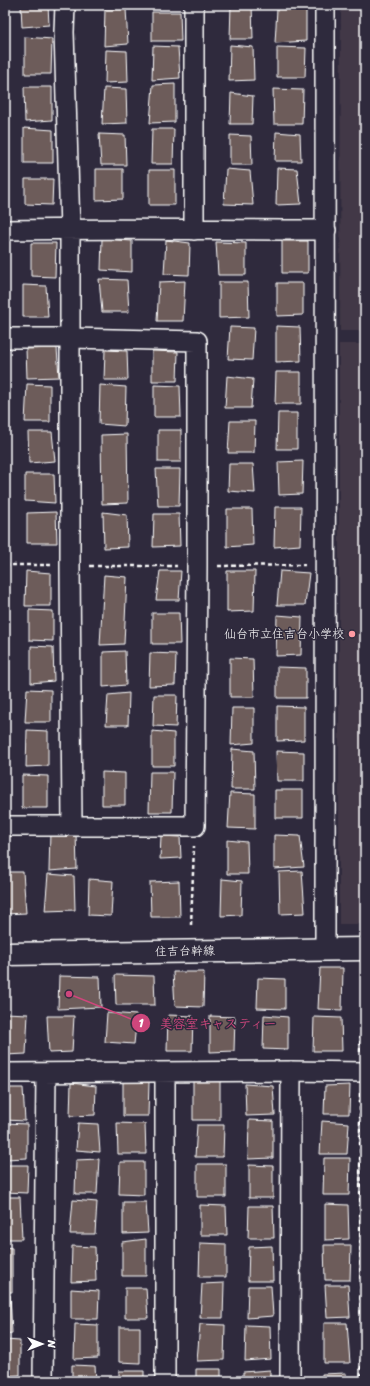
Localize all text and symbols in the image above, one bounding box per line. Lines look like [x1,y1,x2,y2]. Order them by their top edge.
place label: 仙台市立住吉台小学校 [224,623,344,645]
marker: 仙台市立住吉台小学校 [347,629,357,639]
street label: 住吉台幹線 [155,939,215,963]
callout: 美容室キャスティー [131,1011,284,1036]
text: 1 [138,1012,144,1034]
text: 美容室キャスティー [159,1012,277,1035]
north arrow [22,1324,62,1364]
text: N [42,1339,61,1348]

